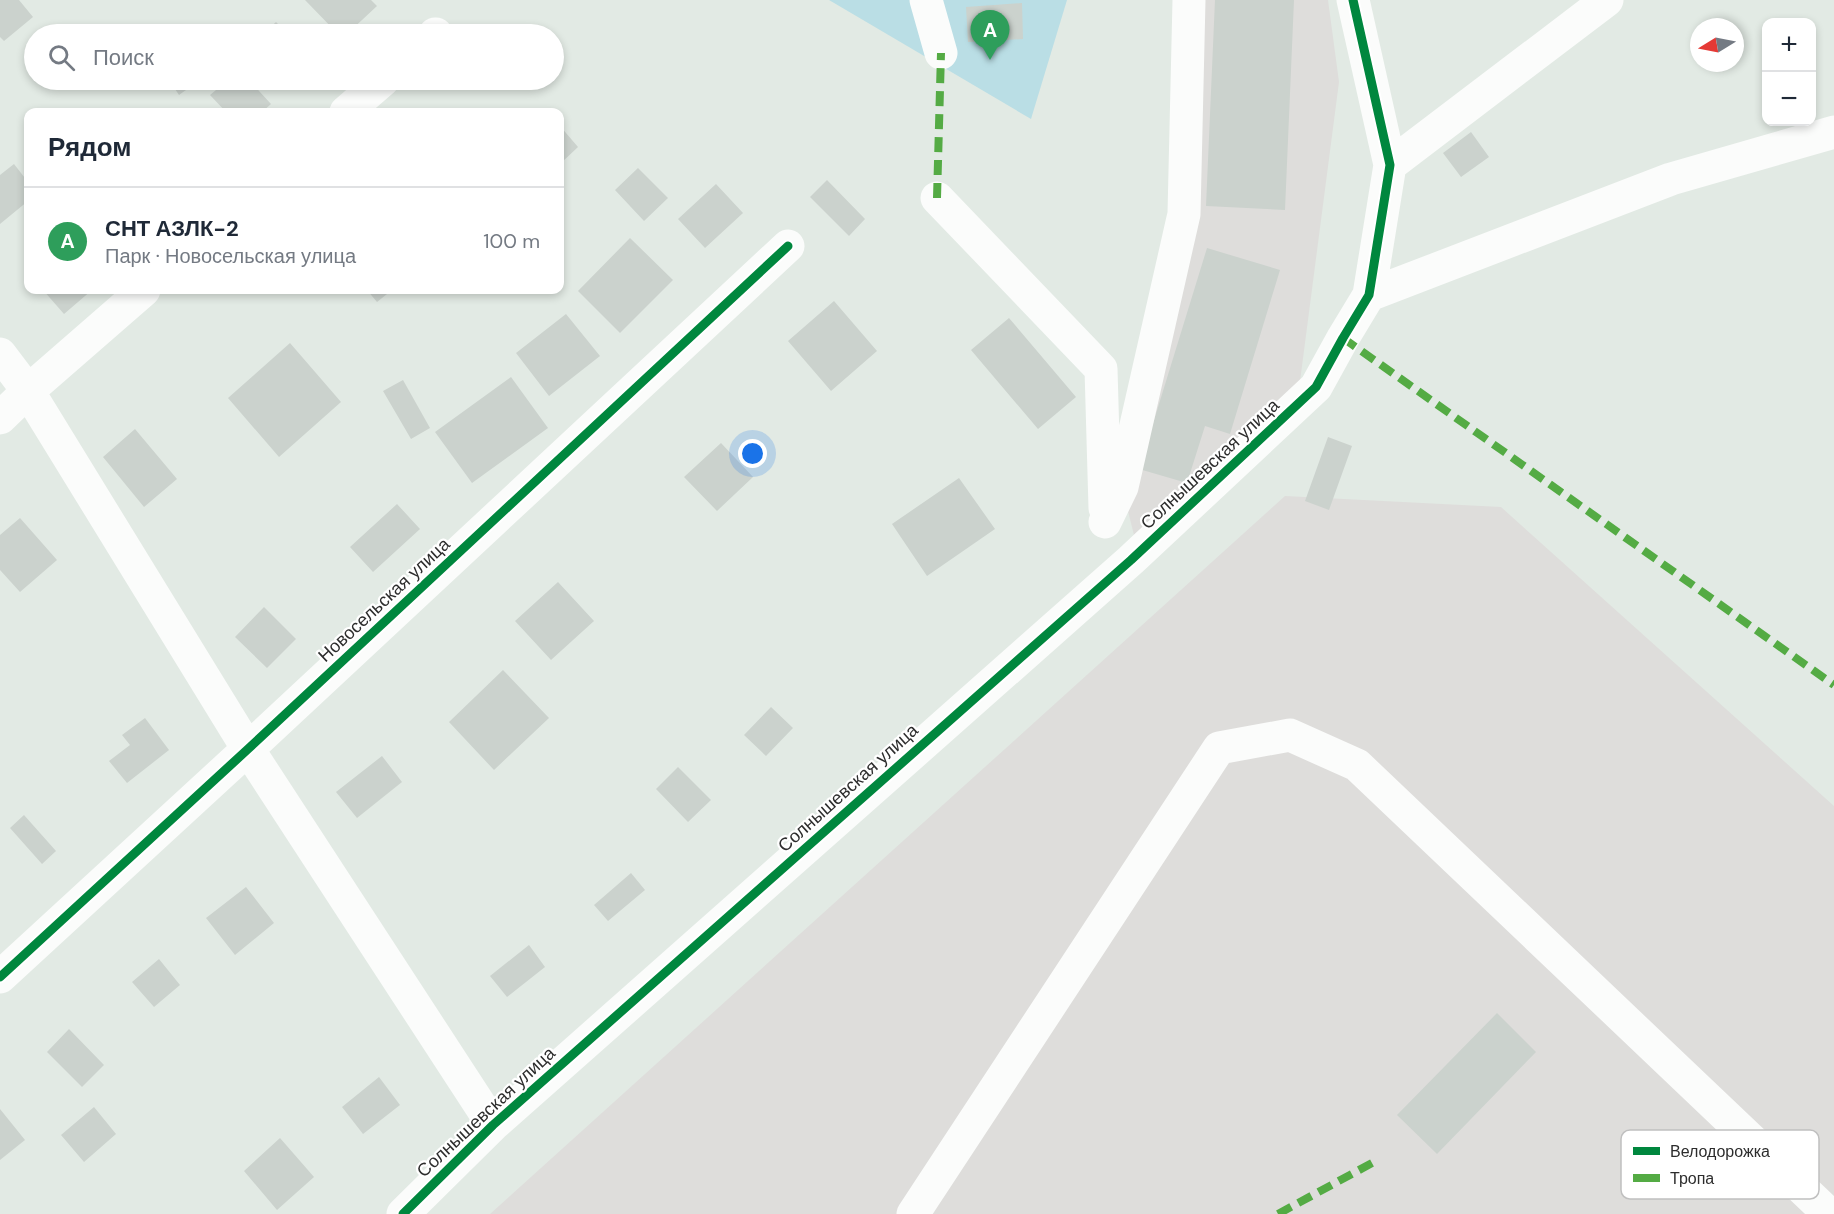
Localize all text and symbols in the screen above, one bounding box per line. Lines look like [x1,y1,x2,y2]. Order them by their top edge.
pin: A [970,10,1010,60]
north arrow [1690,18,1744,72]
map controls [1762,18,1816,126]
button: + [1762,18,1816,72]
search box [24,24,564,90]
icon: search [45,41,78,74]
text: Поиск [93,43,154,72]
button: − [1762,72,1816,126]
text: Рядом [48,130,131,164]
text: СНТ АЗЛК-2 [105,214,239,243]
text: A [60,228,75,254]
text: 100 m [483,228,540,254]
text: Парк · Новосельская улица [105,243,356,269]
street label: Солнышевская улица [1136,393,1285,535]
your location [738,439,767,468]
street label: Новосельская улица [313,532,456,667]
street label: Солнышевская улица [773,718,924,858]
street label: Солнышевская улица [412,1041,561,1183]
legend [1621,1130,1819,1199]
text: Велодорожка [1670,1141,1770,1162]
text: Тропа [1670,1168,1714,1189]

